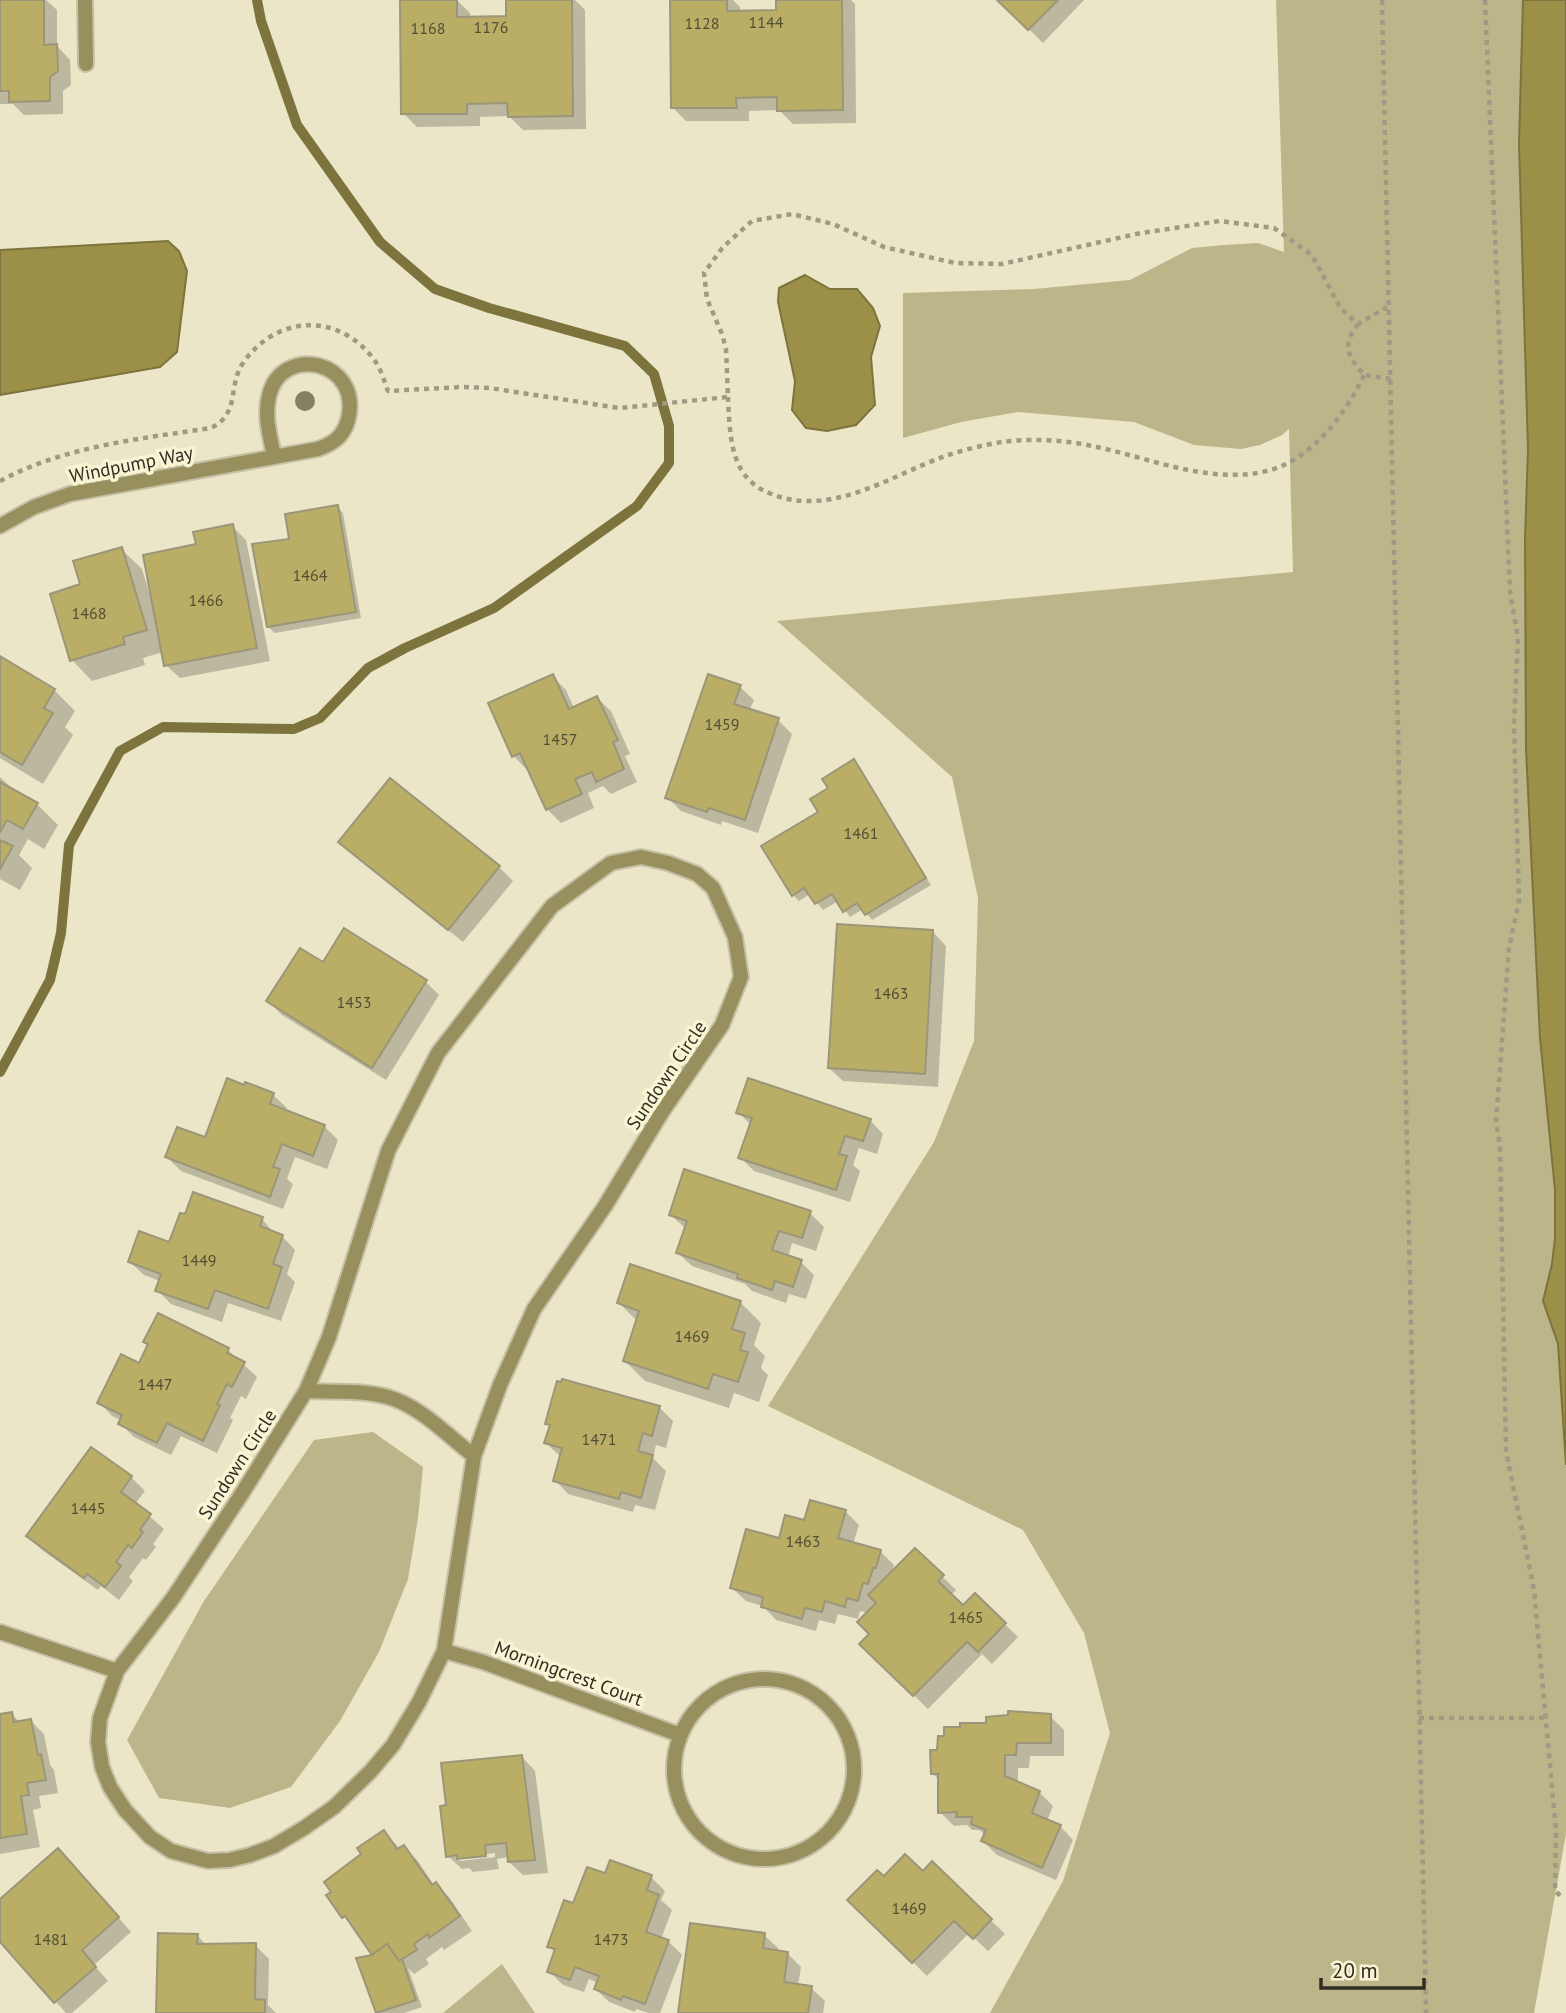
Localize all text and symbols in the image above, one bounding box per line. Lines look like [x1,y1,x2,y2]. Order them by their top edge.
house number: 1144 [749,12,784,32]
house number: 1128 [685,13,719,33]
house number: 1176 [474,17,508,37]
house number: 1168 [411,18,445,38]
street label: Windpump Way [67,440,195,488]
house number: 1464 [293,565,328,585]
house number: 1466 [189,590,223,610]
house number: 1468 [72,603,106,623]
house number: 1459 [705,714,739,734]
house number: 1457 [543,729,577,749]
house number: 1461 [844,823,878,843]
house number: 1463 [874,983,908,1003]
house number: 1453 [337,992,371,1012]
street label: Sundown Circle [621,1016,711,1134]
house number: 1449 [182,1250,216,1270]
house number: 1469 [675,1326,709,1346]
house number: 1447 [138,1374,172,1394]
street label: Sundown Circle [192,1404,282,1524]
house number: 1471 [582,1429,616,1449]
house number: 1445 [71,1498,105,1518]
house number: 1463 [786,1531,820,1551]
house number: 1465 [949,1607,983,1627]
street label: Morningcrest Court [492,1635,647,1711]
house number: 1469 [892,1898,926,1918]
house number: 1481 [34,1929,68,1949]
house number: 1473 [594,1929,628,1949]
scale bar [1321,1946,1424,1990]
text: 20 m [1332,1957,1378,1984]

